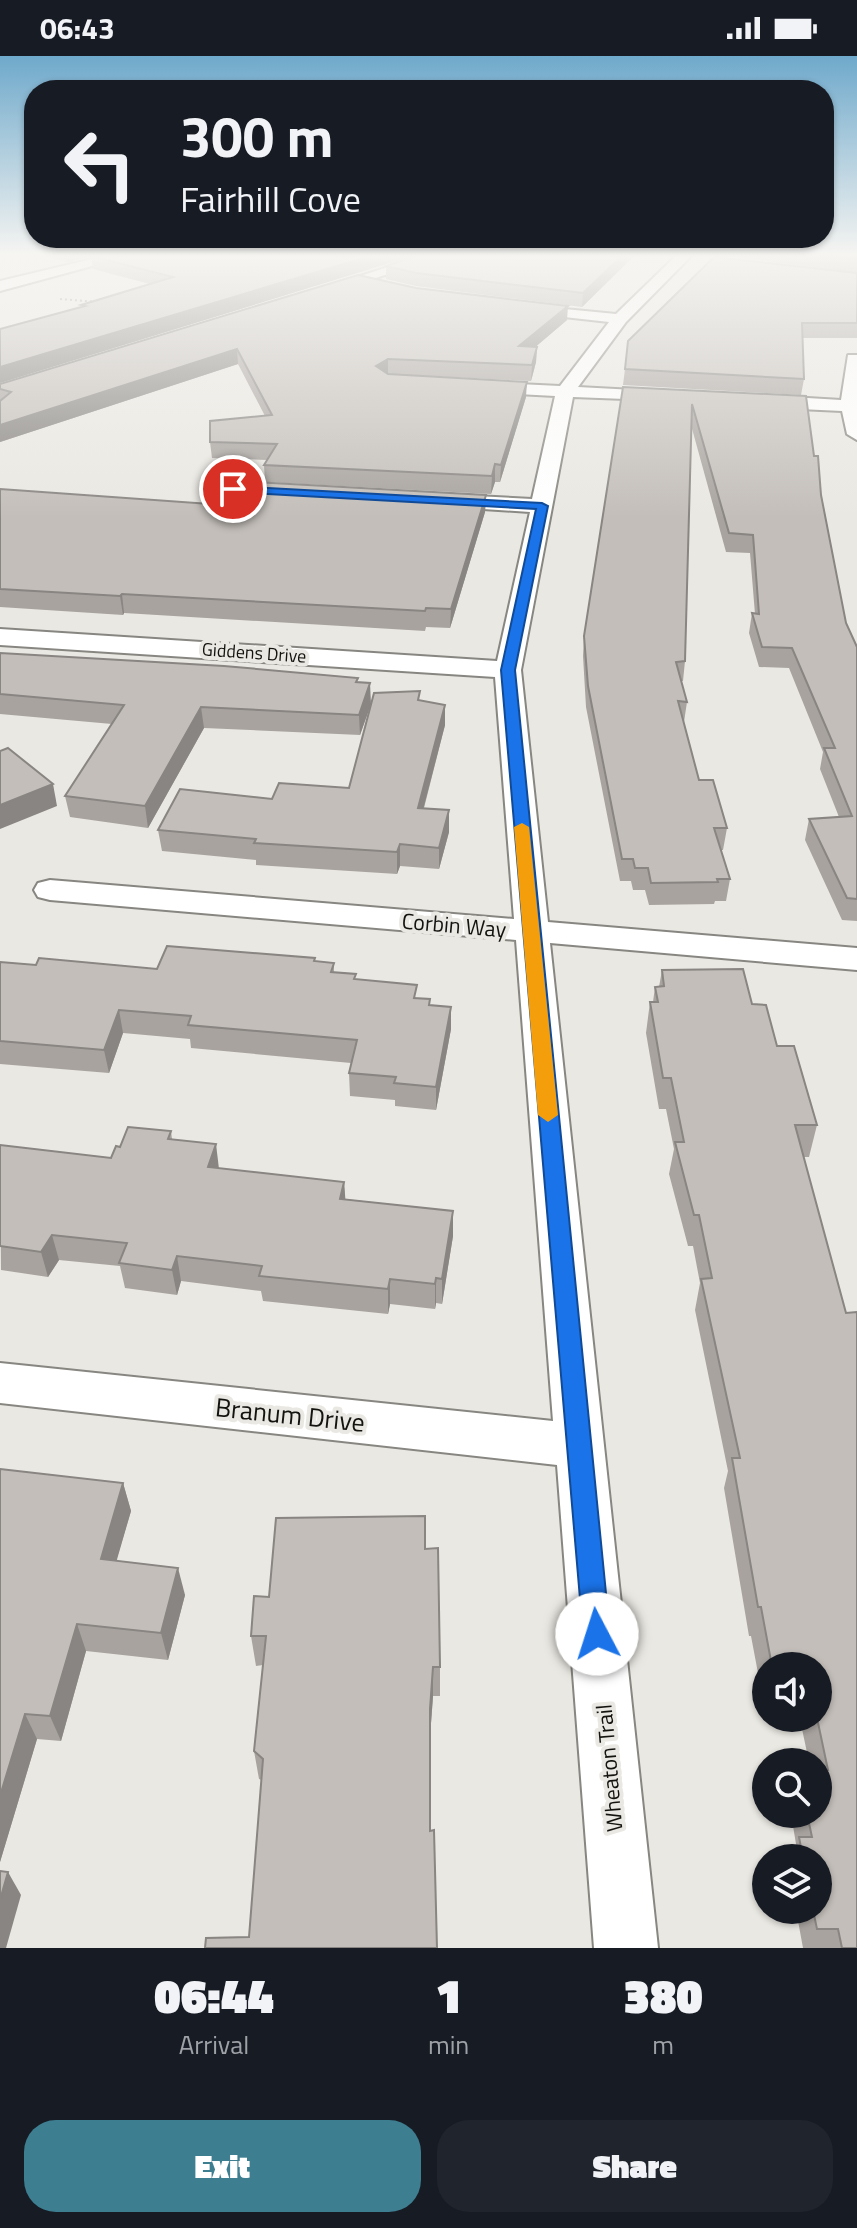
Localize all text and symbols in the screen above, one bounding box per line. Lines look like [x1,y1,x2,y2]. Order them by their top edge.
text: 06:43 [40,5,115,51]
text: 300 m [180,94,333,179]
icon: left [48,112,152,216]
text: Fairhill Cove [180,171,361,226]
pin [199,455,267,523]
icon: arrive [211,467,255,511]
street label: Giddens Drive [201,635,307,670]
street label: Corbin Way [400,904,508,947]
street label: Branum Drive [213,1387,367,1442]
position arrow [555,1592,639,1676]
map controls [752,1652,832,1924]
button: sound [752,1652,832,1732]
street label: Wheaton Trail [587,1703,631,1833]
button: search [752,1748,832,1828]
button: layers [752,1844,832,1924]
text: 06:44 [154,1959,274,2032]
text: 1 [435,1959,462,2032]
text: 380 [624,1959,703,2032]
text: Arrival [179,2025,249,2064]
text: min [428,2025,469,2064]
text: m [652,2025,674,2064]
button: Exit [24,2120,421,2212]
button: Share [437,2120,833,2212]

